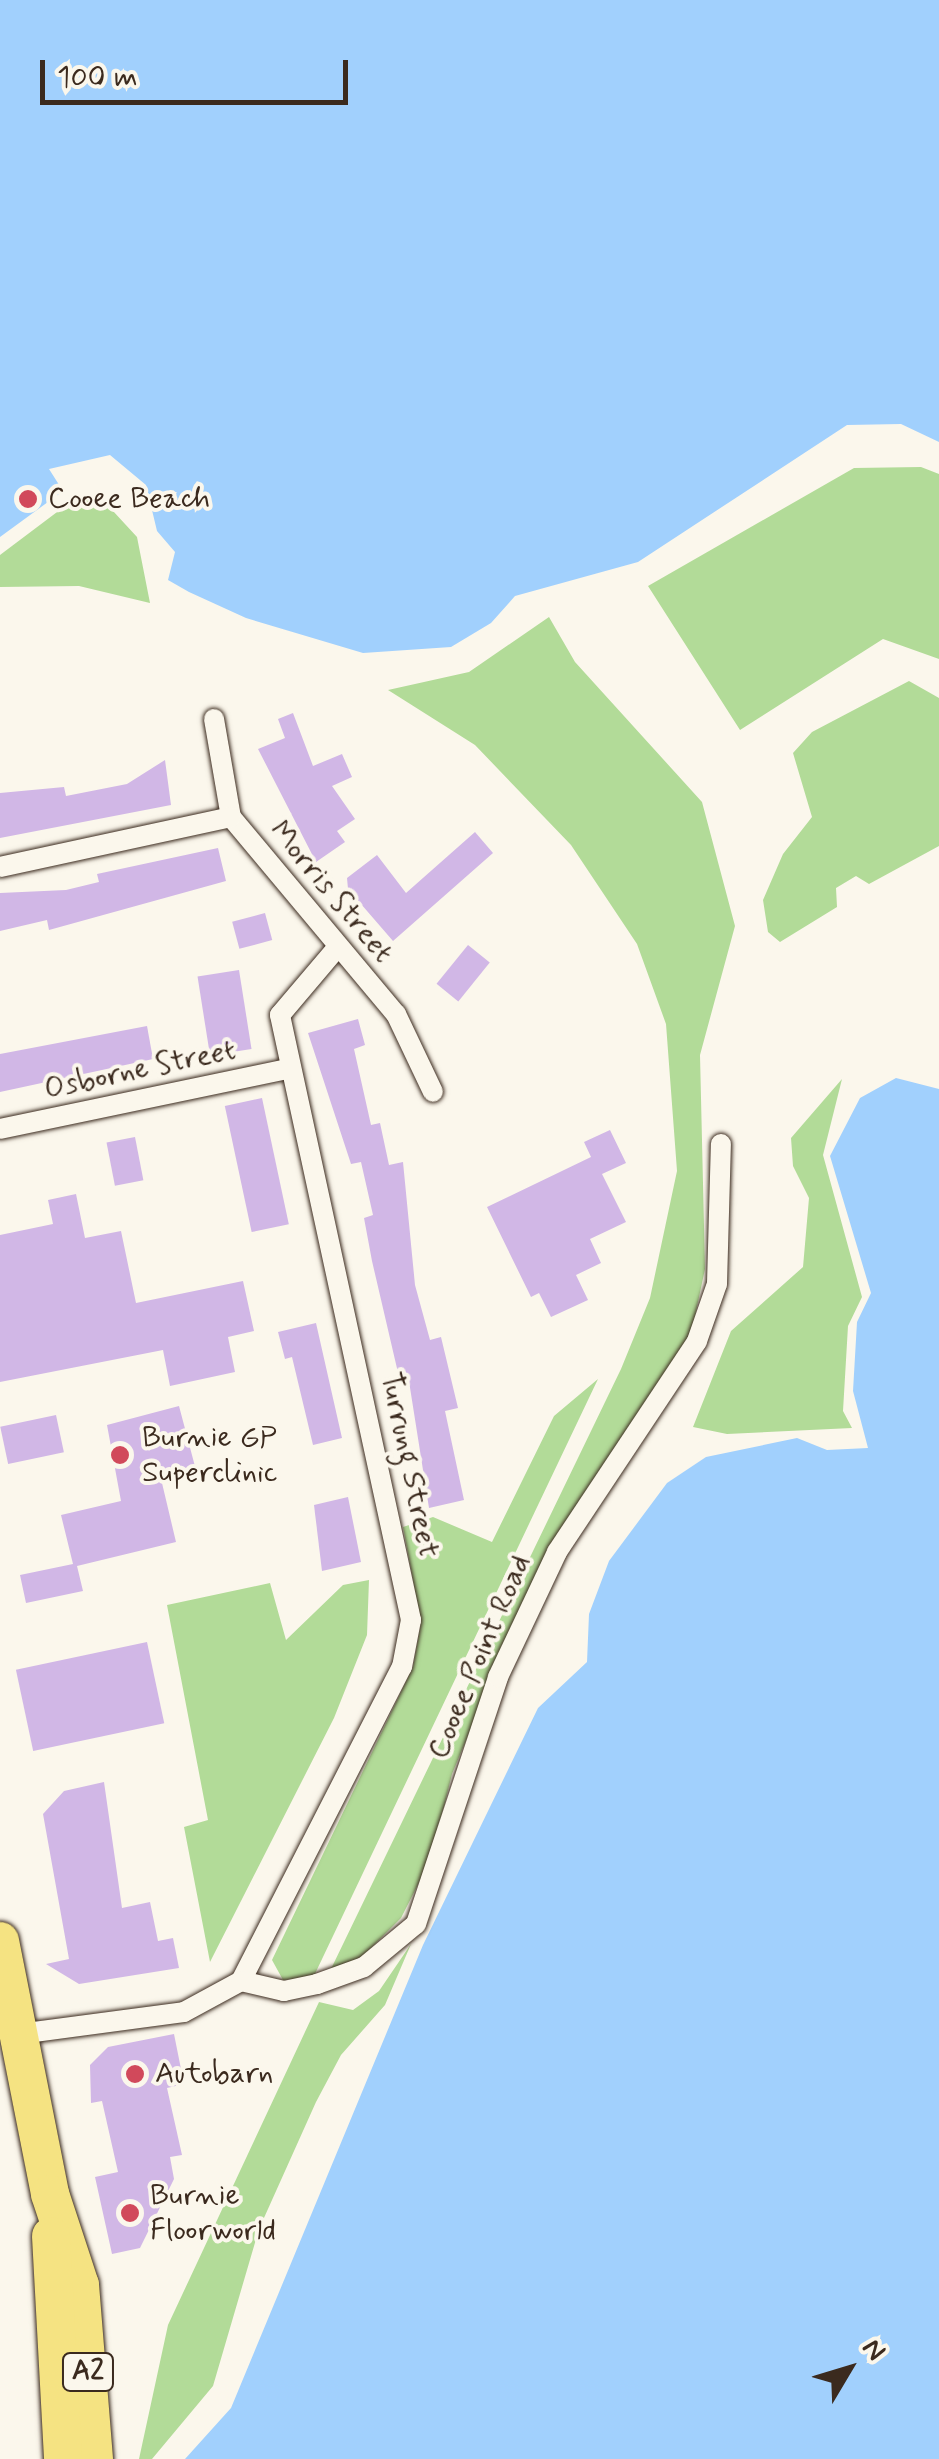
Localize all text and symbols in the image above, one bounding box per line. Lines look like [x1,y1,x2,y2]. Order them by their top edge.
scale bar [45,40,352,102]
text: 100 m [57,58,138,97]
place label: Cooee Beach [48,481,208,517]
marker: Cooee Beach [17,488,39,510]
street label: Morris Street [259,812,403,972]
street label: Osborne Street [39,1032,241,1108]
street label: Turrung Street [372,1370,446,1560]
place label: Burnie GP Superclinic [142,1420,278,1490]
marker: Burnie GP Superclinic [107,1442,133,1468]
street label: Cooee Point Road [421,1551,539,1763]
place label: Autobarn [155,2056,273,2092]
marker: Autobarn [124,2063,146,2085]
place label: Burnie Floorworld [150,2178,276,2248]
marker: Burnie Floorworld [119,2202,141,2224]
north arrow [799,2319,899,2419]
text: N [853,2331,893,2369]
road number: A2 [61,2349,116,2395]

